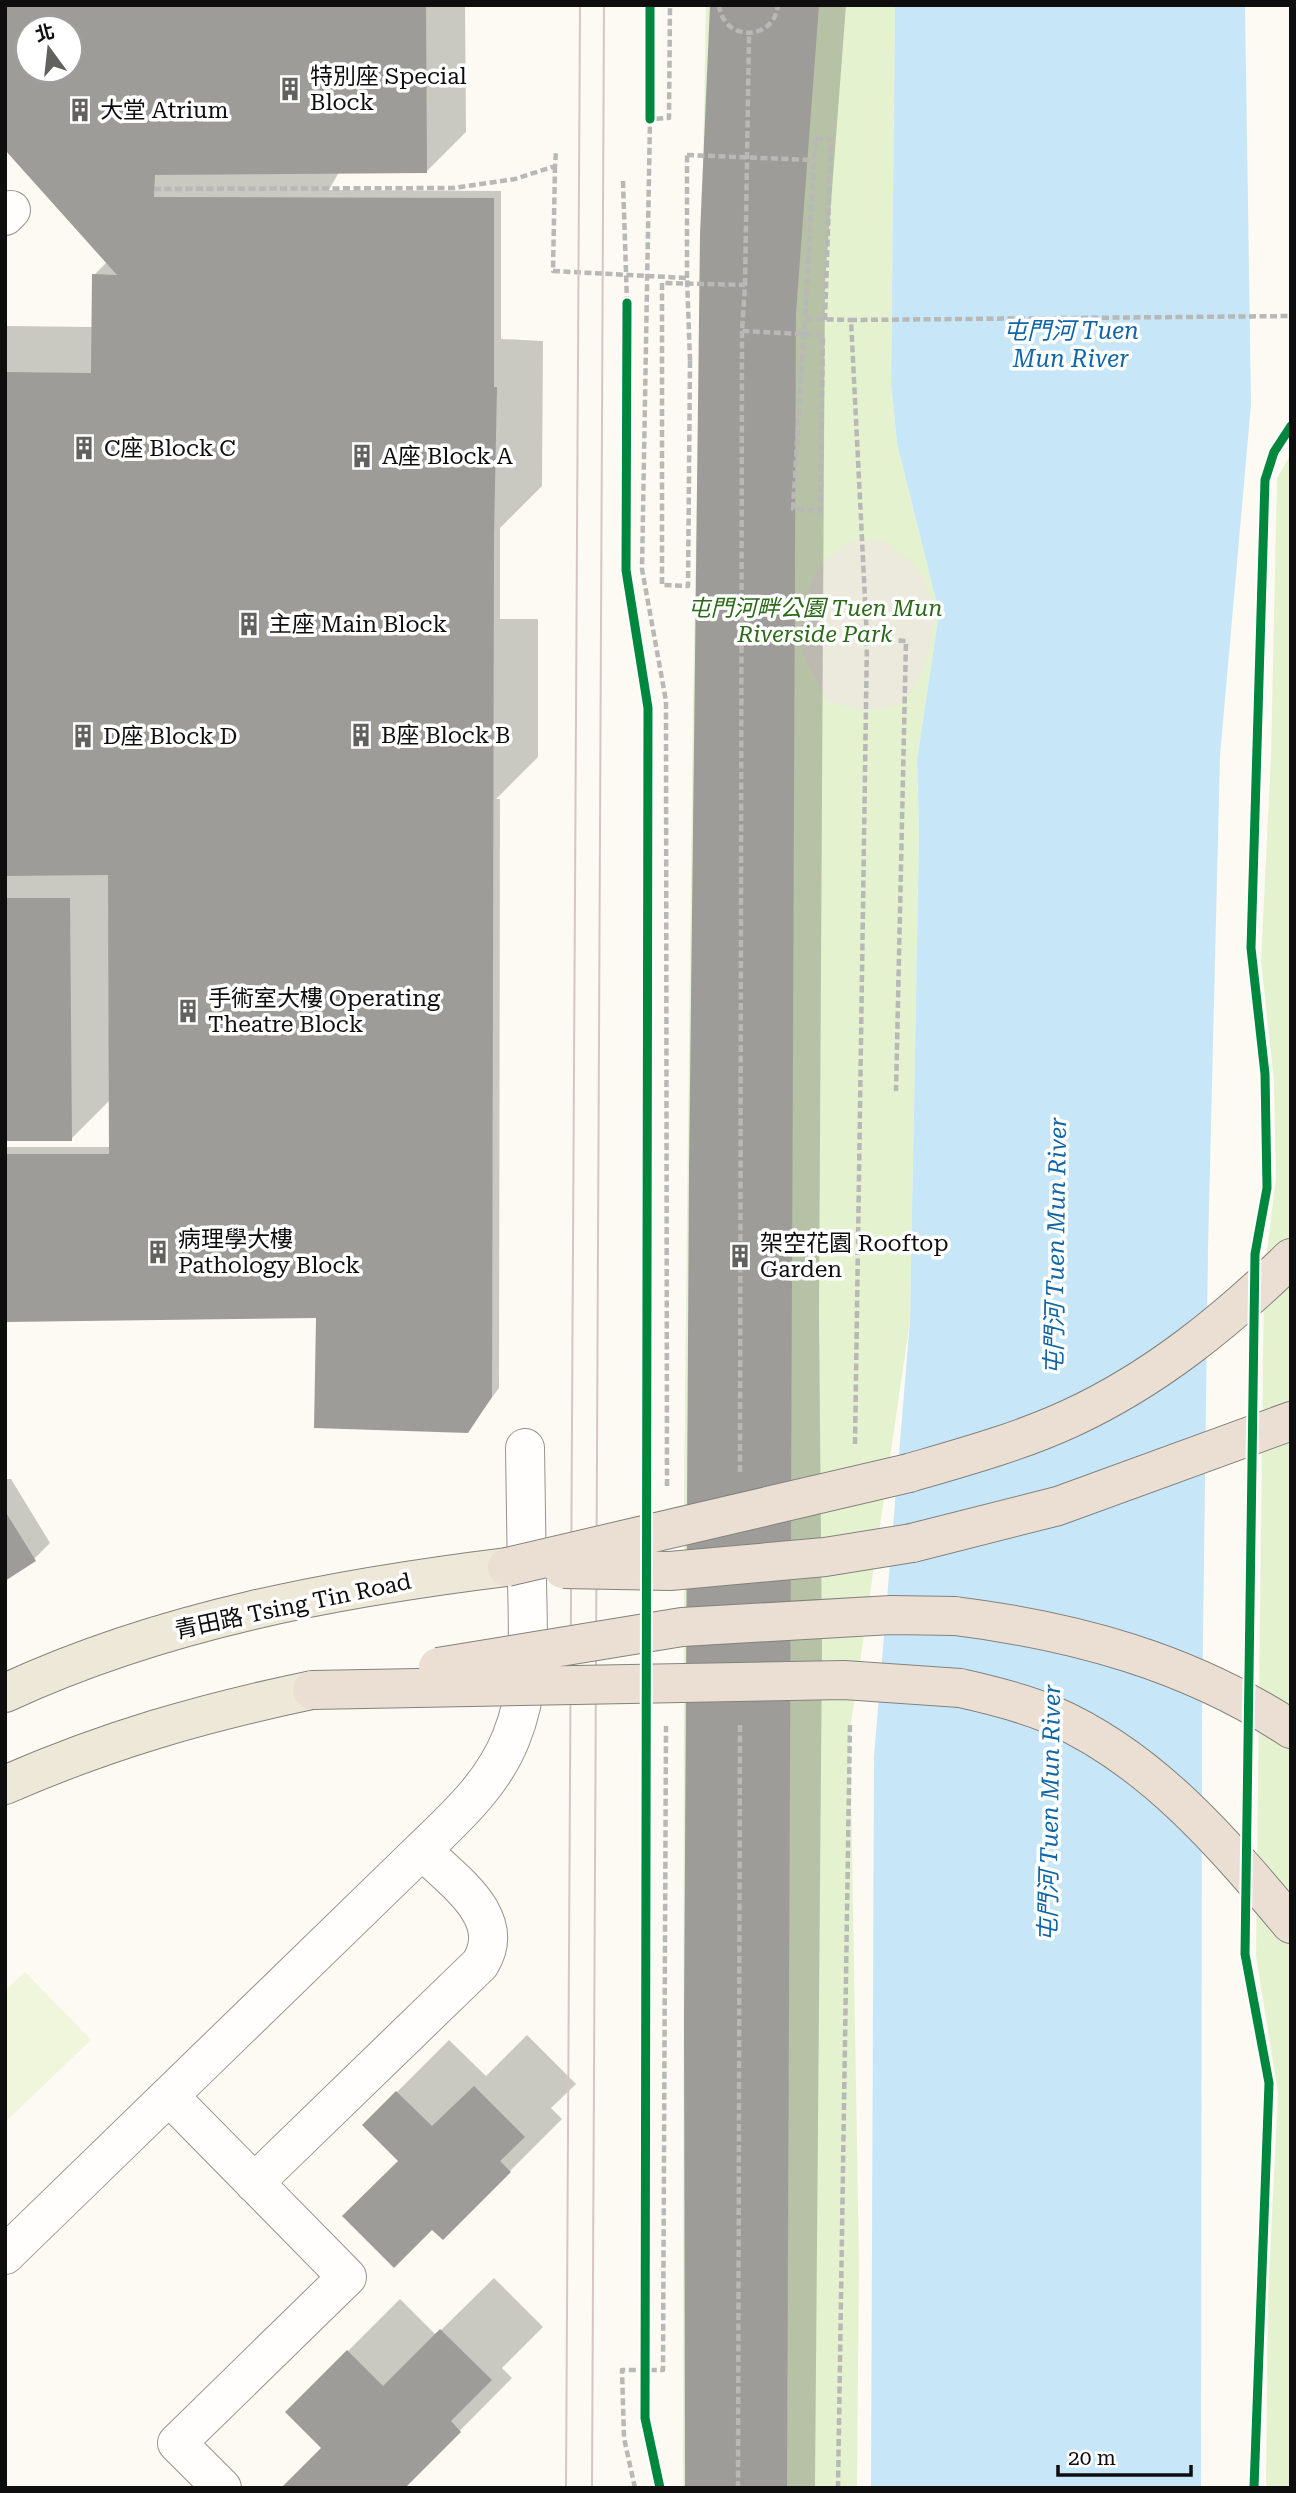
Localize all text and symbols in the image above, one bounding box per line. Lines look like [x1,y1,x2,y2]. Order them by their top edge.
north arrow [14,14,84,84]
text: 北 [33,19,57,47]
place label: 特別座 Special Block [310,63,467,116]
building icon: 特別座 Special Block [276,75,304,103]
building icon: 大堂 Atrium [66,96,94,124]
place label: 大堂 Atrium [100,97,228,124]
water label: 屯門河 Tuen Mun River [1003,317,1139,373]
building icon: C座 Block C [70,434,98,462]
place label: C座 Block C [104,435,236,462]
building icon: A座 Block A [348,442,376,470]
place label: A座 Block A [382,443,513,470]
park label: 屯門河畔公園 Tuen Mun Riverside Park [688,595,942,648]
building icon: 主座 Main Block [235,610,263,638]
place label: 主座 Main Block [269,611,447,638]
building icon: B座 Block B [347,721,375,749]
building icon: D座 Block D [69,722,97,750]
place label: B座 Block B [381,722,510,749]
place label: D座 Block D [103,723,237,750]
place label: 手術室大樓 Operating Theatre Block [208,985,440,1038]
building icon: 手術室大樓 Operating Theatre Block [174,997,202,1025]
water label: 屯門河 Tuen Mun River [1040,1117,1072,1375]
place label: 病理學大樓 Pathology Block [178,1226,360,1279]
place label: 架空花園 Rooftop Garden [760,1230,948,1283]
building icon: 病理學大樓 Pathology Block [144,1238,172,1266]
building icon: 架空花園 Rooftop Garden [726,1242,754,1270]
street label: 青田路 Tsing Tin Road [172,1568,414,1644]
water label: 屯門河 Tuen Mun River [1034,1684,1066,1942]
scale bar [1058,2434,1191,2478]
text: 20 m [1068,2446,1116,2470]

